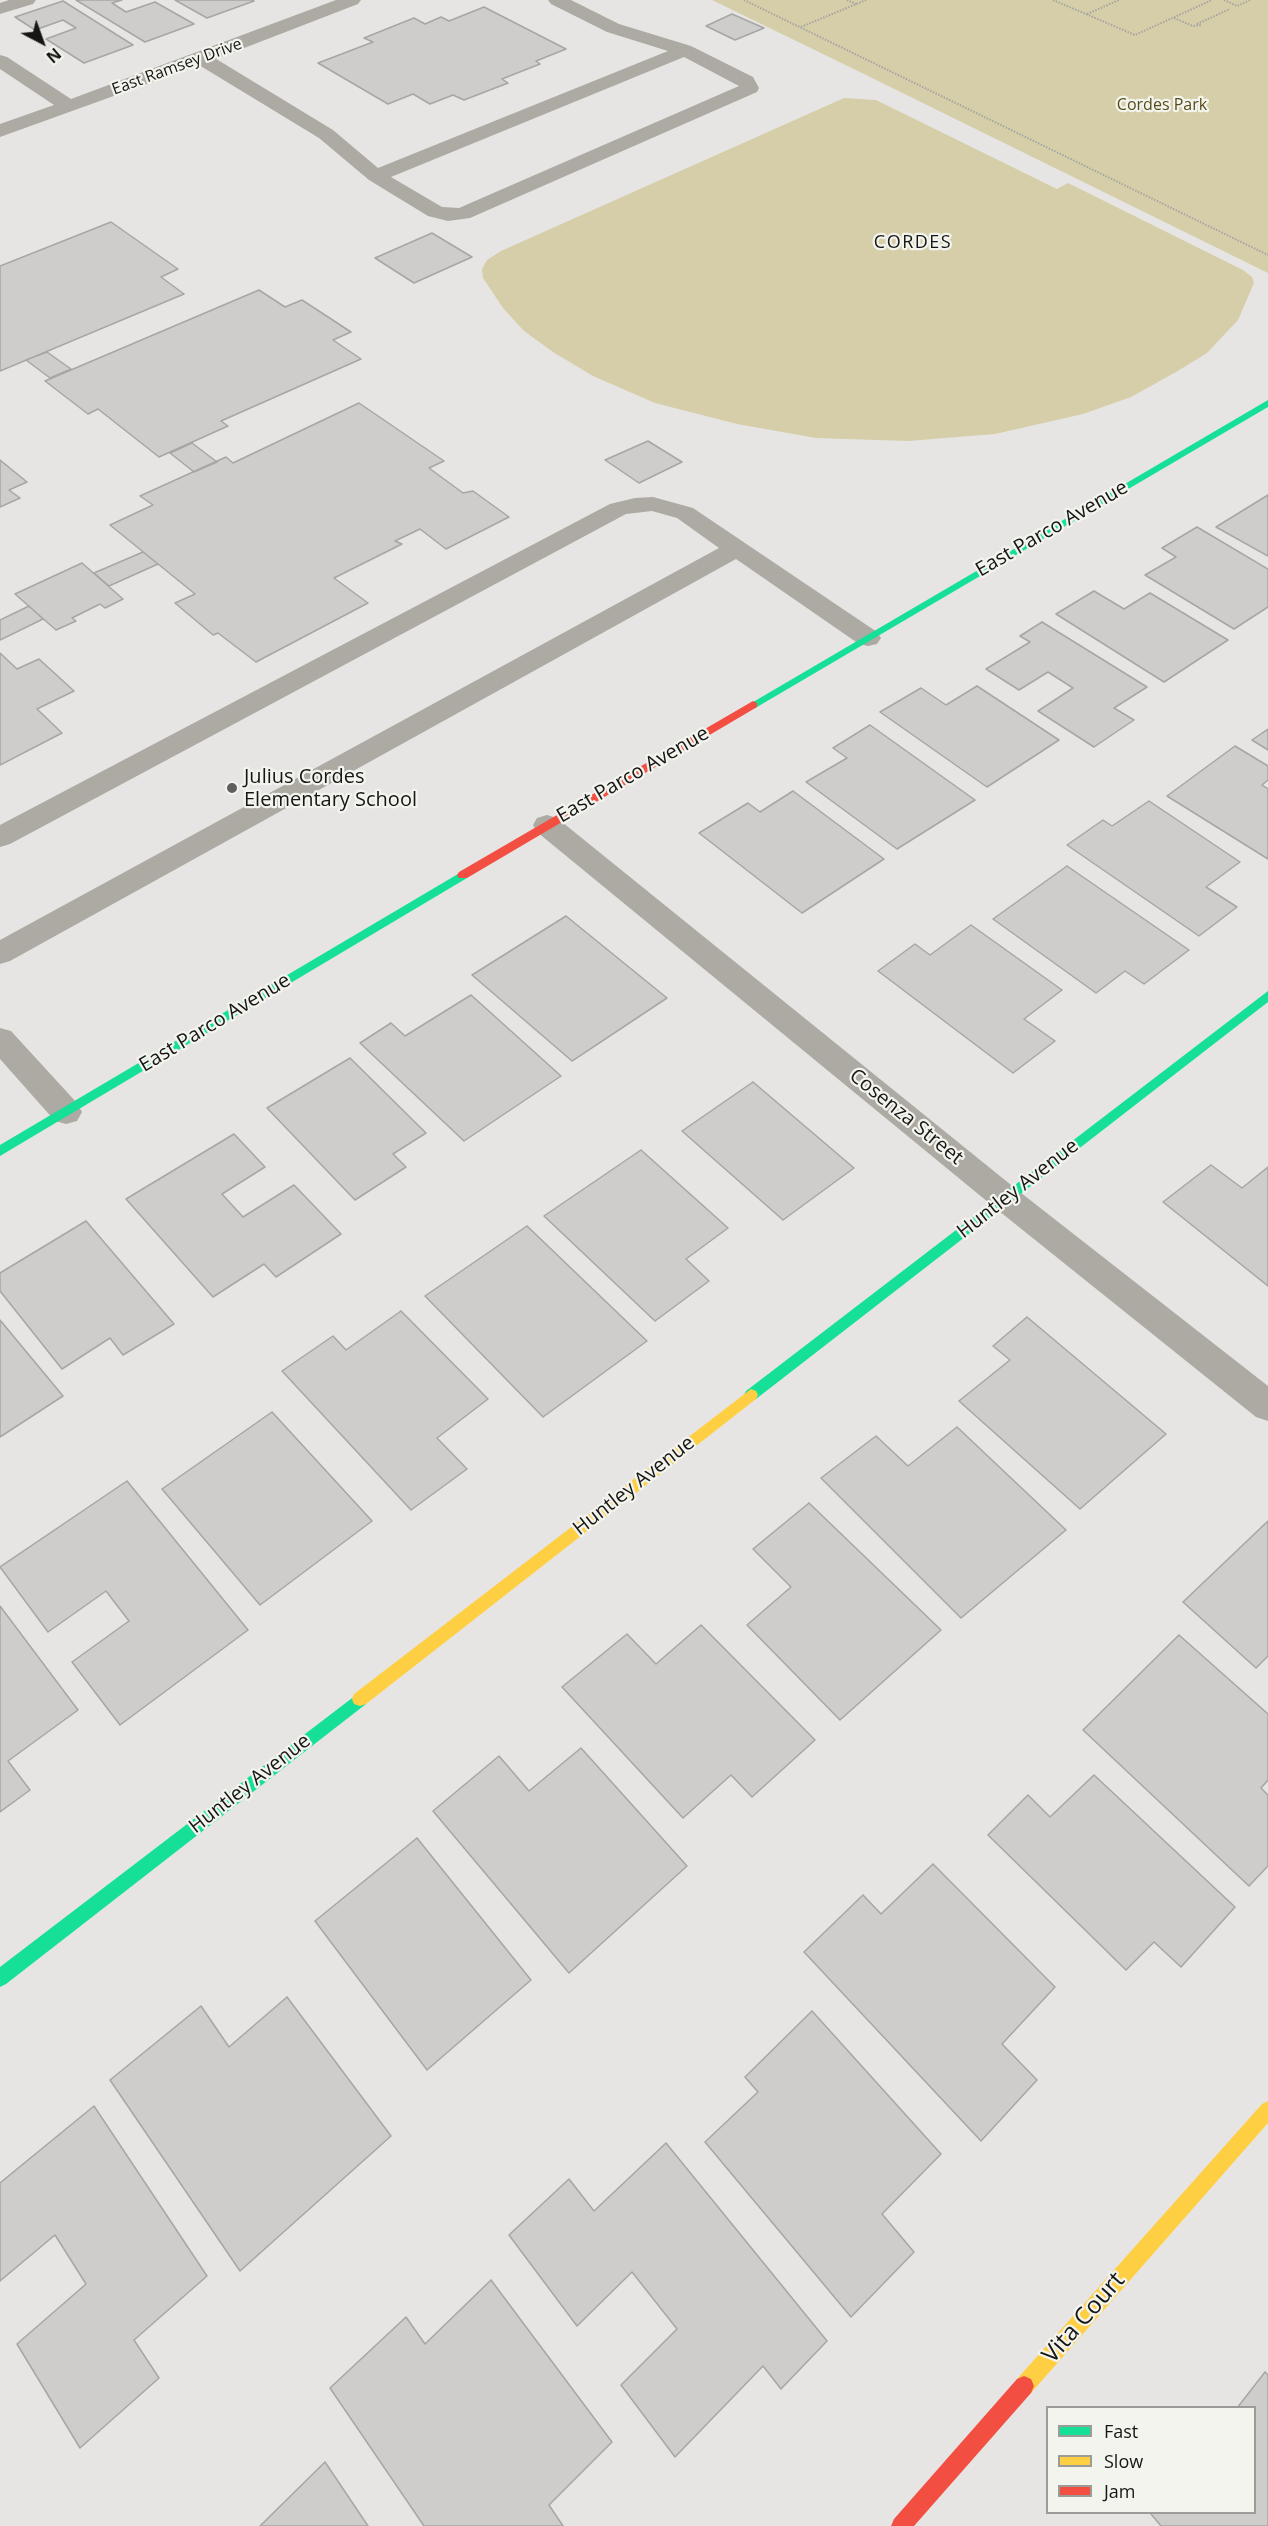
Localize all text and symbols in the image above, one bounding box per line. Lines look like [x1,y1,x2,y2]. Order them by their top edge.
north arrow [12,12,72,72]
street label: East Ramsey Drive [109,35,245,99]
text: N [42,43,66,68]
park label: Cordes Park [1117,95,1207,115]
district label: CORDES [874,232,952,254]
street label: East Parco Avenue [972,476,1132,582]
street label: East Parco Avenue [553,722,713,828]
place label: Julius Cordes Elementary School [244,765,417,812]
marker: Julius Cordes Elementary School [225,781,239,795]
street label: East Parco Avenue [135,968,295,1078]
street label: Cosenza Street [844,1064,968,1170]
street label: Huntley Avenue [952,1134,1084,1244]
street label: Huntley Avenue [568,1431,700,1541]
street label: Huntley Avenue [184,1729,316,1839]
street label: Vita Court [1037,2267,1131,2369]
legend [1046,2406,1256,2514]
text: Fast [1104,2419,1138,2443]
text: Slow [1104,2449,1143,2473]
text: Jam [1104,2479,1136,2503]

